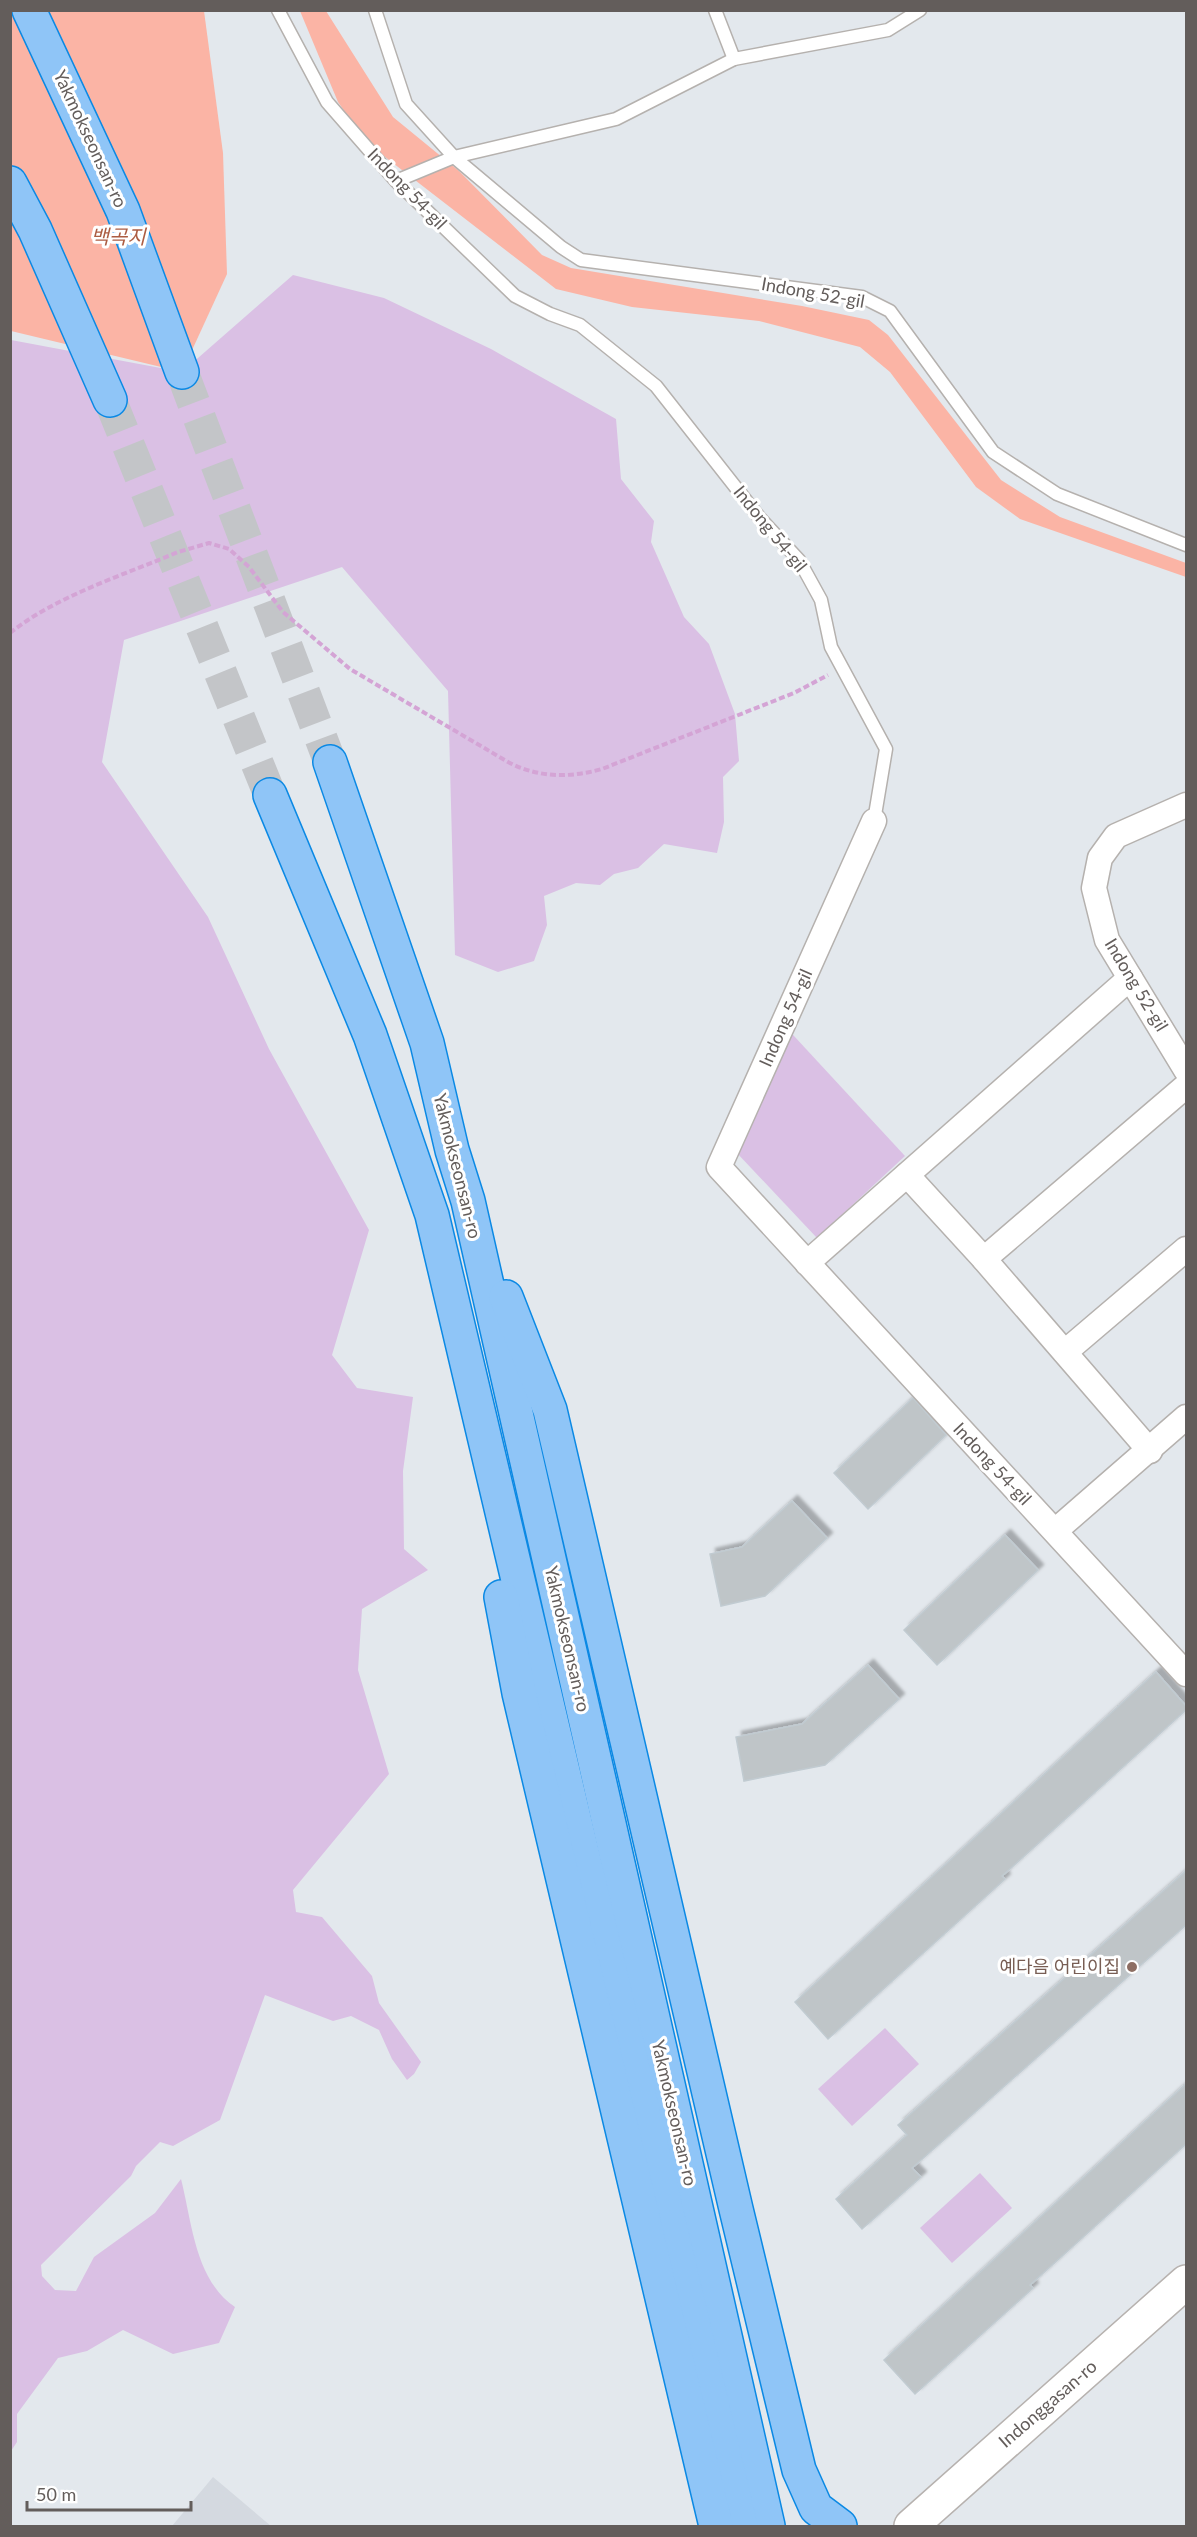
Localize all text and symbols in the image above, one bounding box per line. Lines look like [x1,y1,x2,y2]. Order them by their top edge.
street label: Yakmokseonsan-ro [49,66,132,211]
street label: Indong 54-gil [363,143,452,234]
water label: 백곡지 [90,224,147,248]
street label: Indong 52-gil [760,272,867,312]
street label: Indong 54-gil [729,481,812,576]
street label: Indong 52-gil [1100,934,1173,1035]
street label: Indong 54-gil [754,965,816,1070]
street label: Yakmokseonsan-ro [429,1091,487,1241]
street label: Indong 54-gil [949,1418,1036,1509]
street label: Yakmokseonsan-ro [541,1564,595,1714]
place label: 예다음 어린이집 [999,1955,1120,1977]
marker: 예다음 어린이집 [1125,1960,1139,1974]
street label: Yakmokseonsan-ro [648,2038,702,2188]
street label: Indonggasan-ro [994,2355,1101,2452]
scale bar [27,2474,190,2512]
text: 50 m [36,2483,76,2505]

